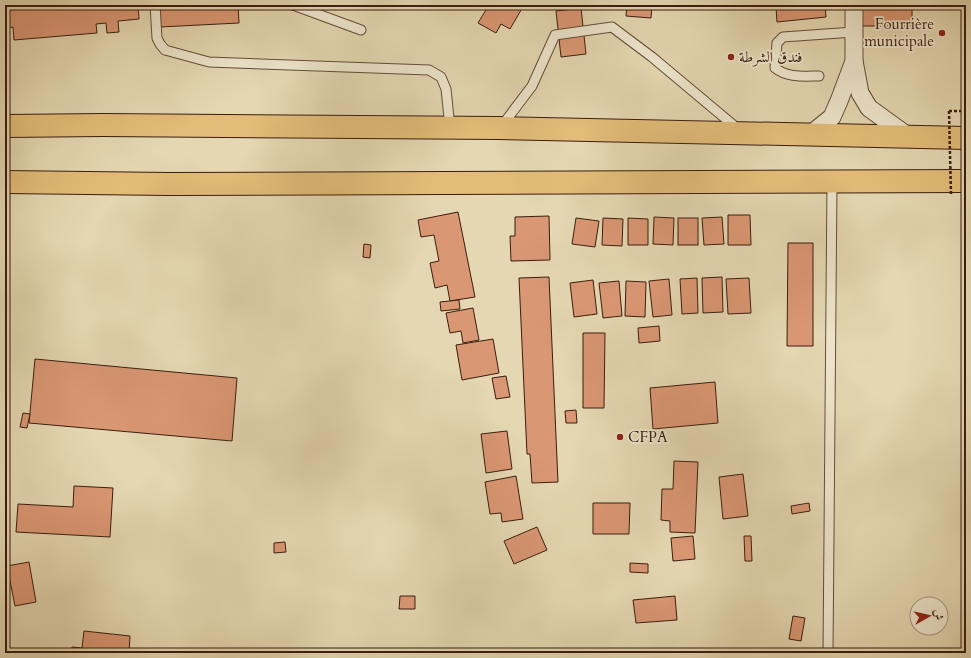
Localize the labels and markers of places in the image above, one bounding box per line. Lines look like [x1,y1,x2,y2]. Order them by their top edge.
place label: Fourrière municipale [864,14,934,51]
marker: Fourrière municipale [937,28,947,38]
place label: فندق الشرطة [739,47,803,67]
marker: فندق الشرطة [726,52,736,62]
place label: CFPA [628,427,668,447]
marker: CFPA [615,432,625,442]

